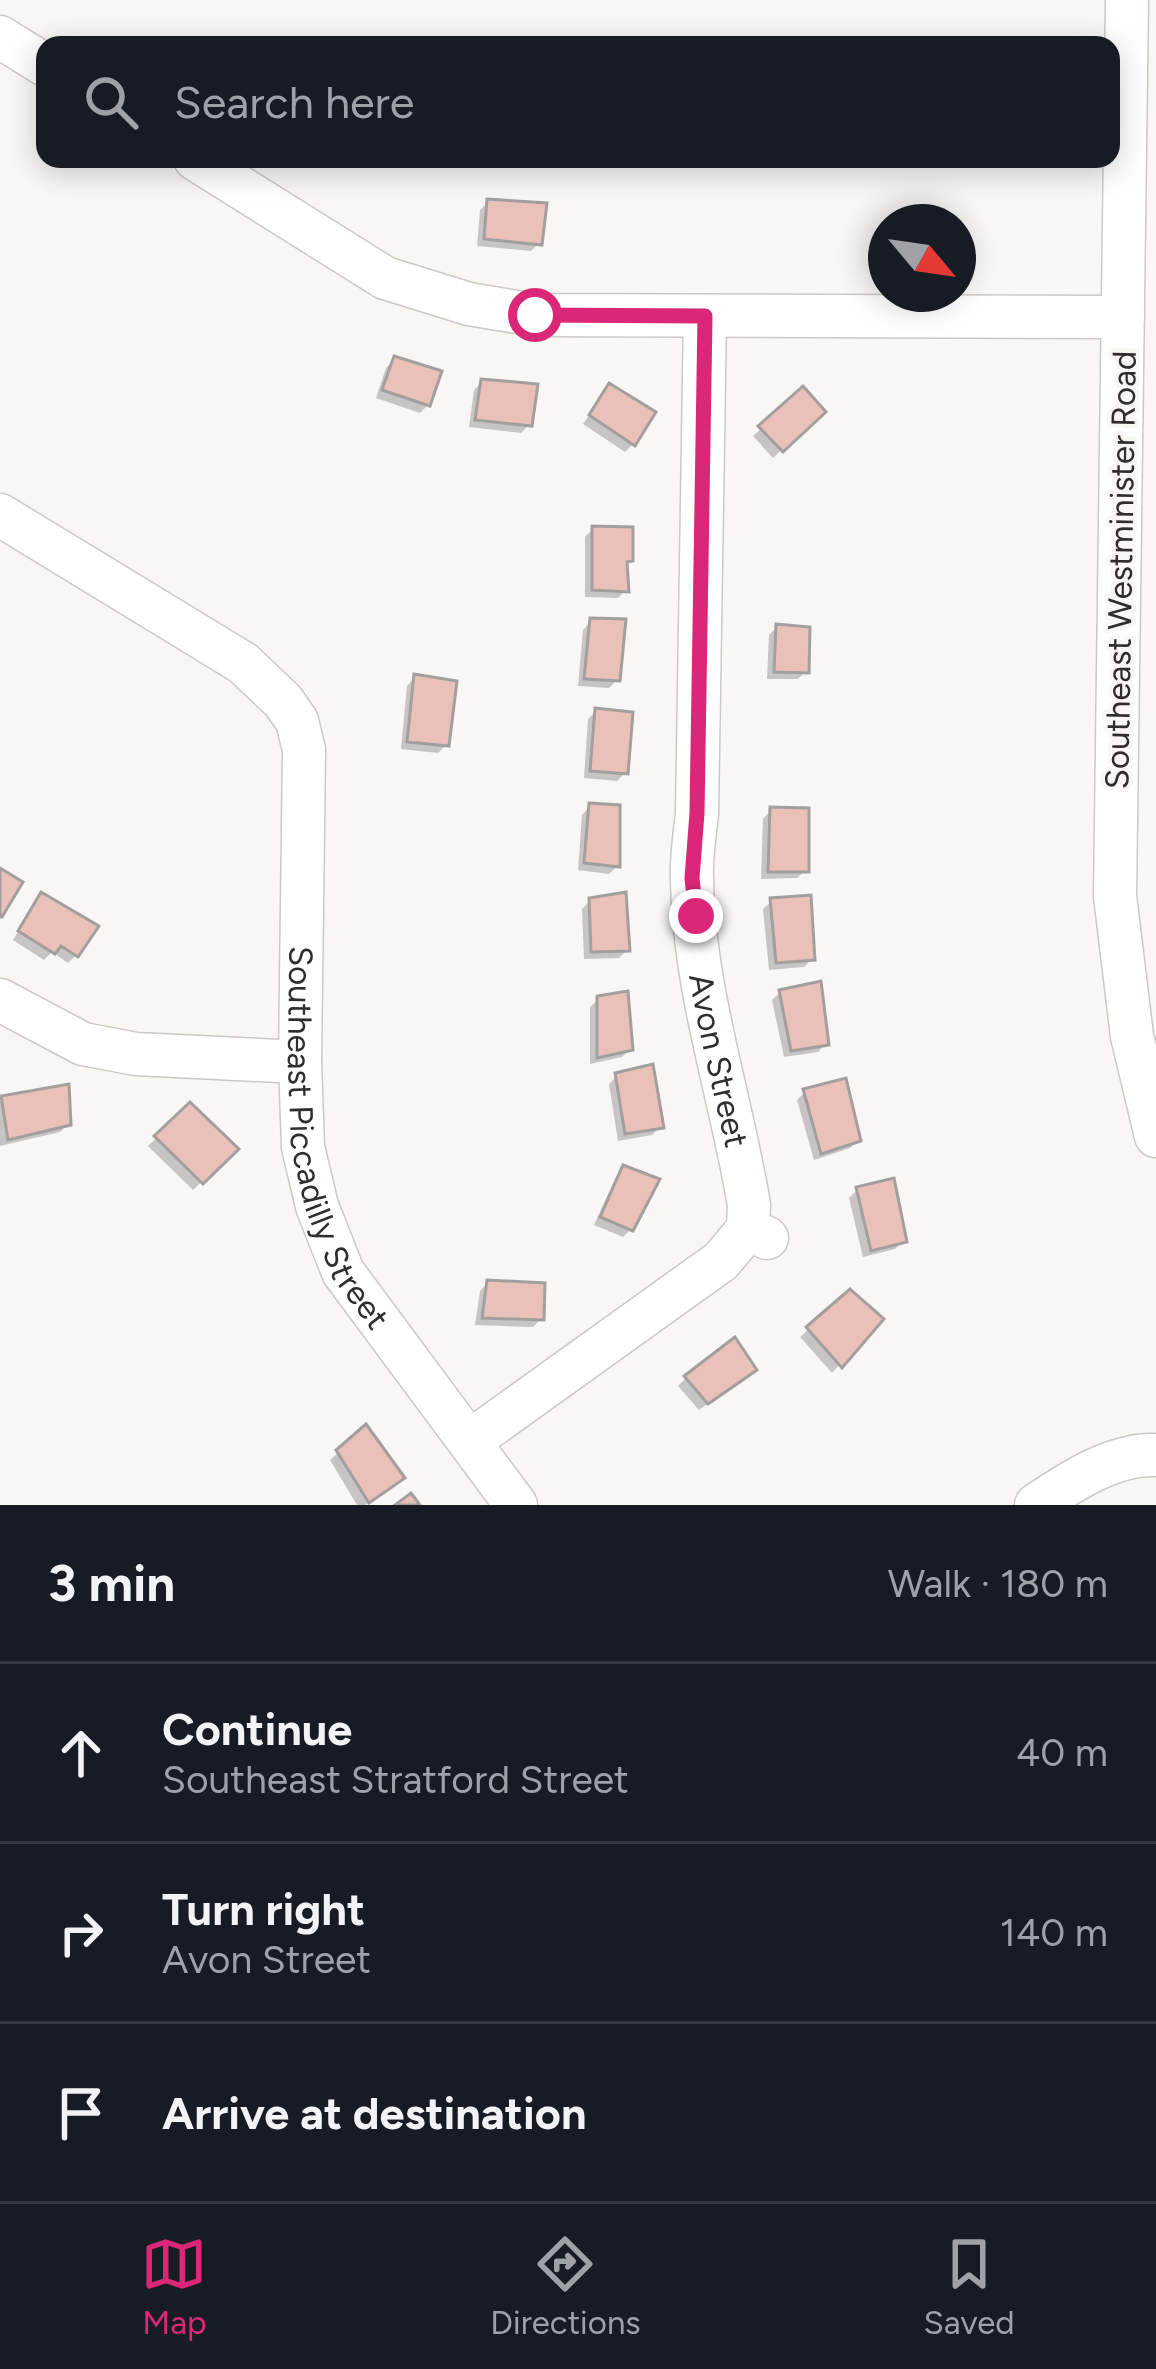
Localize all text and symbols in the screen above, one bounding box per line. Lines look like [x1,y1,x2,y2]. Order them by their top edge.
search box [36,36,1120,168]
icon: search [78,69,144,135]
text: Search here [174,75,414,129]
north arrow [868,204,976,312]
route start [508,288,562,342]
street label: Southeast Westminister Road [1097,350,1144,790]
route end [669,889,723,943]
street label: Southeast Piccadilly Street [280,946,397,1337]
street label: Avon Street [681,970,756,1151]
text: 3 min [48,1553,175,1614]
text: Walk · 180 m [888,1560,1108,1607]
text: Continue [162,1702,352,1756]
icon: ahead [48,1720,114,1786]
text: 40 m [1016,1729,1108,1776]
text: Southeast Stratford Street [162,1756,629,1803]
text: Turn right [162,1882,365,1936]
icon: right [48,1900,114,1966]
text: 140 m [1000,1909,1108,1956]
text: Avon Street [162,1936,371,1983]
icon: arrive [48,2080,114,2146]
text: Arrive at destination [162,2086,586,2140]
tab: Map [141,2231,207,2342]
tab: Directions [490,2231,641,2342]
tab: Saved [924,2231,1015,2342]

